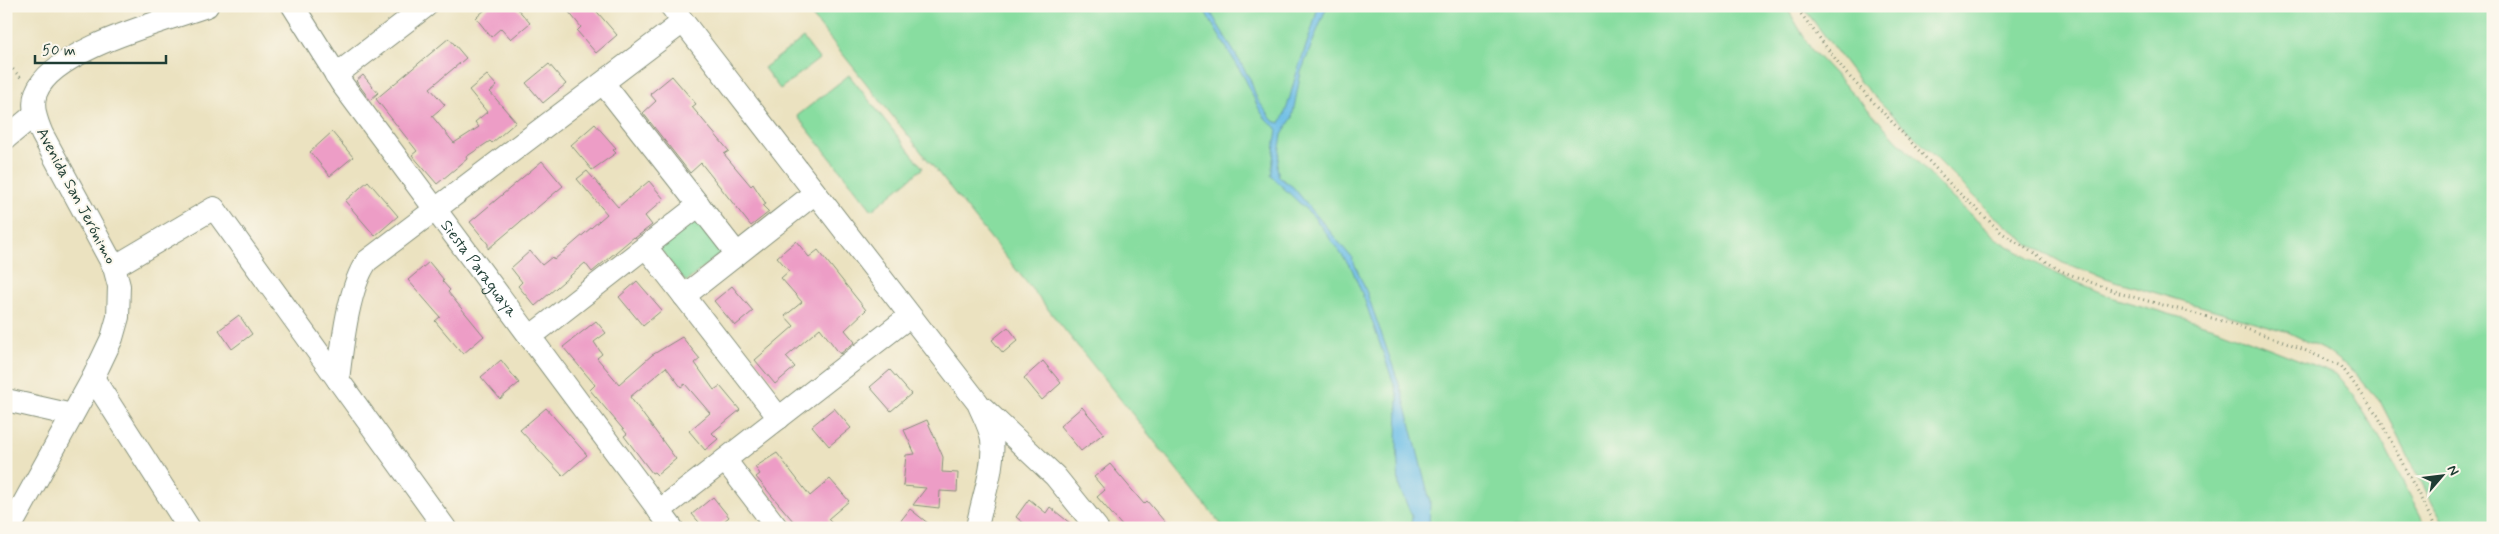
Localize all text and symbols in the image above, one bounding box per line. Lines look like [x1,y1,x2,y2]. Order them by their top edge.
scale bar [35,32,166,64]
text: 50 m [42,41,76,61]
street label: Avenida San Jerónimo [31,124,121,268]
street label: Siesta Paraguaya [436,215,523,322]
north arrow [2416,452,2466,502]
text: N [2442,462,2463,479]

